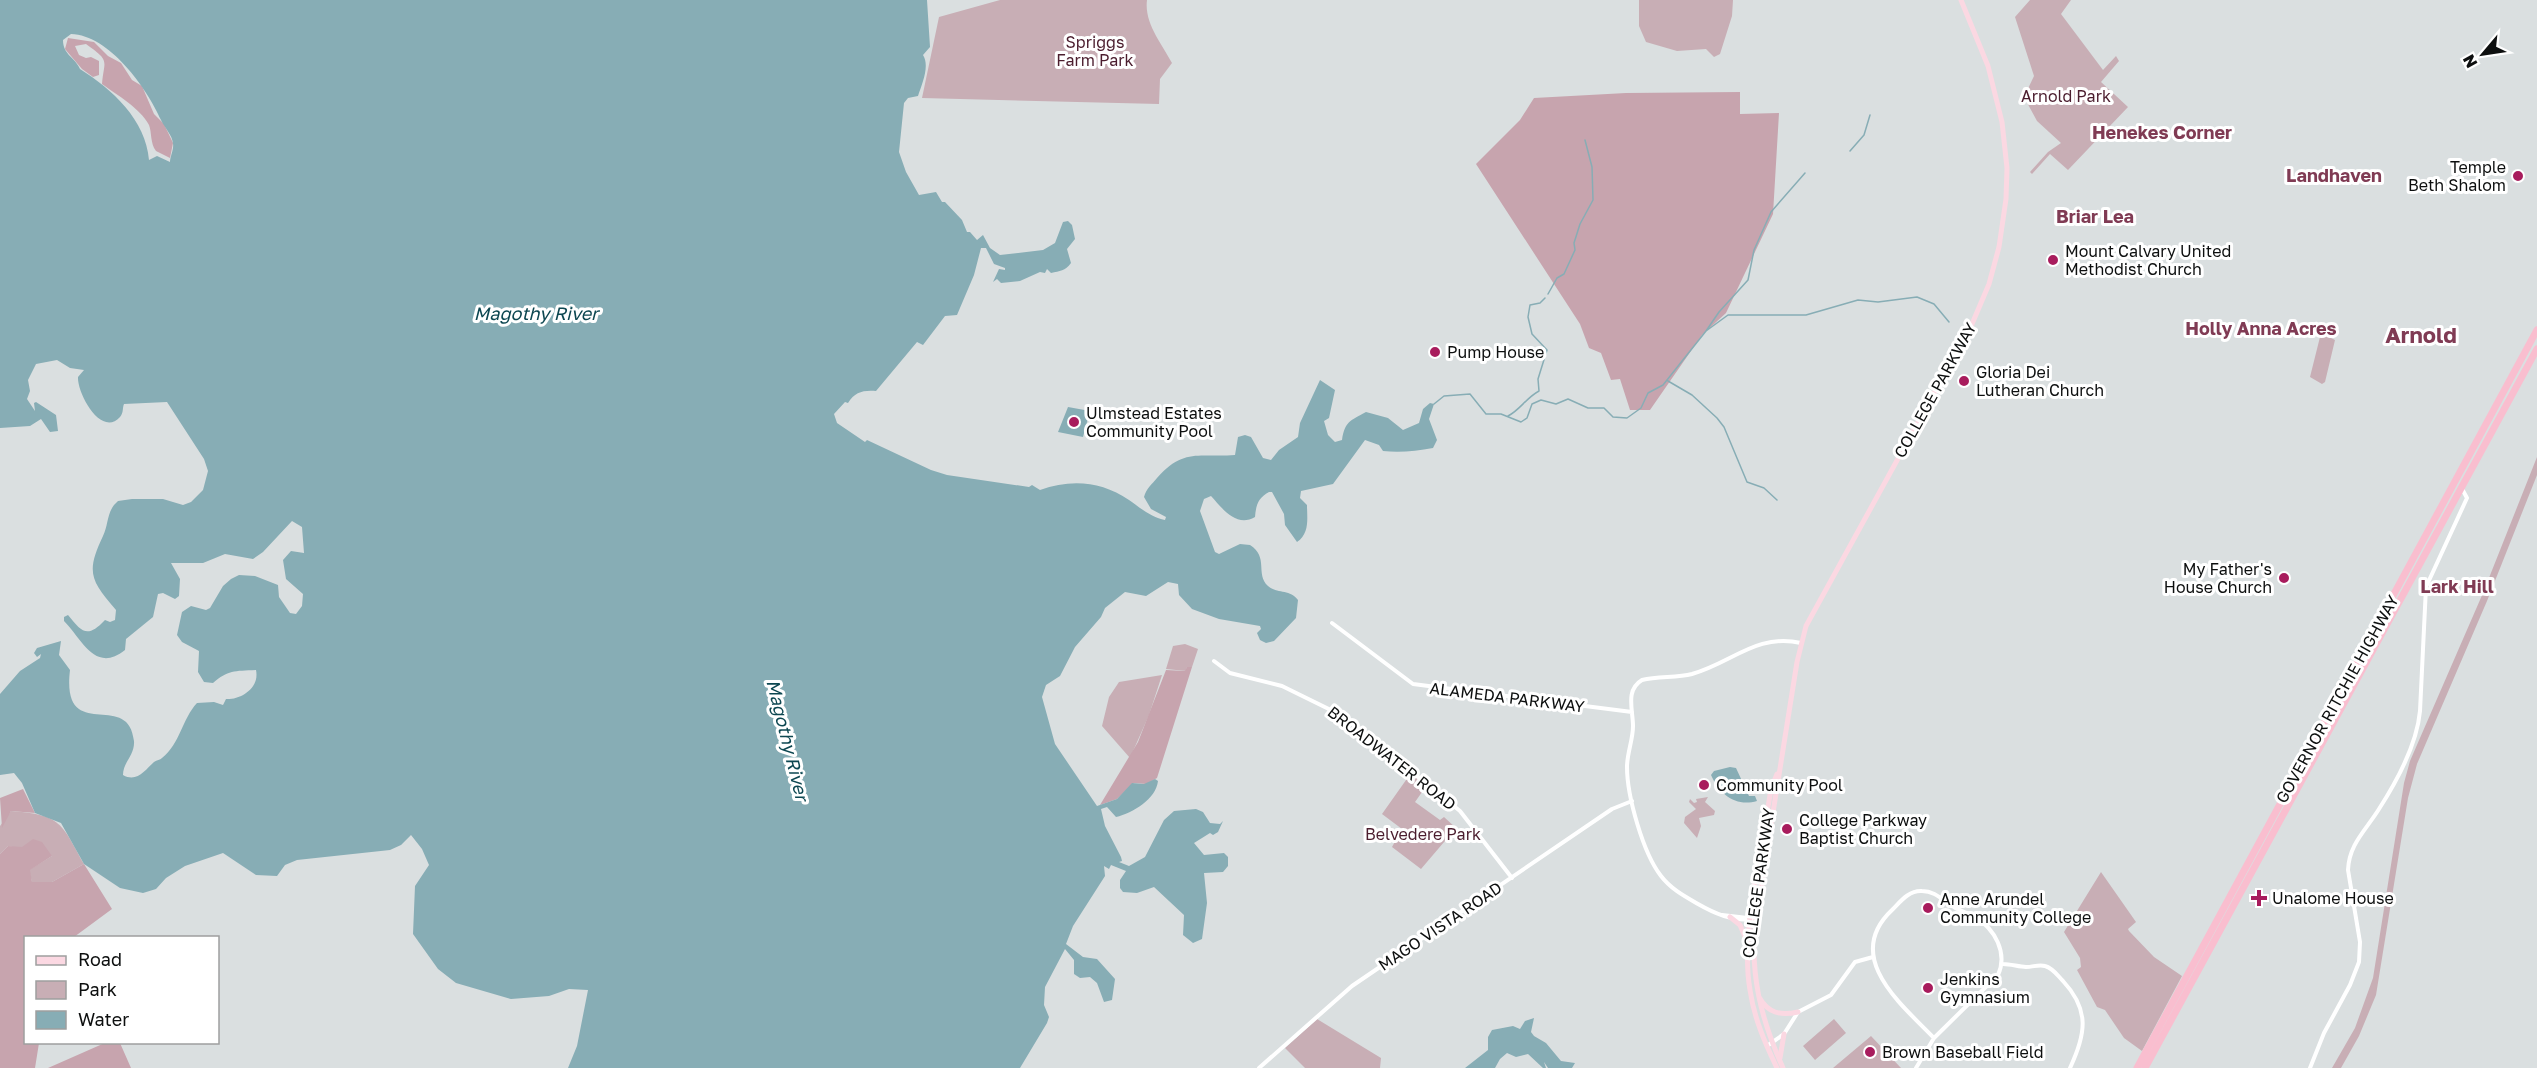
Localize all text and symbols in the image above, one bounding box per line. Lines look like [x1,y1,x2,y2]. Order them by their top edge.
north arrow [2453,24,2513,84]
park label: Spriggs Farm Park [1056,32,1134,70]
text: N [2458,51,2482,71]
park label: Arnold Park [2021,86,2111,106]
district label: Henekes Corner [2092,121,2232,143]
place label: Temple Beth Shalom [2408,157,2506,195]
district label: Landhaven [2286,164,2382,186]
marker: Temple Beth Shalom [2511,169,2525,183]
district label: Briar Lea [2056,205,2134,227]
place label: Mount Calvary United Methodist Church [2065,241,2231,279]
marker: Mount Calvary United Methodist Church [2046,253,2060,267]
water label: Magothy River [474,302,601,324]
district label: Holly Anna Acres [2185,317,2337,339]
street label: COLLEGE PARKWAY [1890,318,1981,461]
district label: Arnold [2385,321,2457,348]
place label: Pump House [1447,342,1544,362]
marker: Pump House [1428,345,1442,359]
place label: Gloria Dei Lutheran Church [1976,362,2104,400]
marker: Gloria Dei Lutheran Church [1957,374,1971,388]
place label: Ulmstead Estates Community Pool [1086,403,1222,441]
marker: Ulmstead Estates Community Pool [1067,415,1081,429]
place label: My Father's House Church [2164,559,2272,597]
marker: My Father's House Church [2277,571,2291,585]
district label: Lark Hill [2420,575,2494,597]
street label: GOVERNOR RITCHIE HIGHWAY [2271,591,2403,807]
water label: Magothy River [762,677,814,806]
street label: ALAMEDA PARKWAY [1428,678,1586,717]
street label: BROADWATER ROAD [1324,702,1460,814]
place label: Community Pool [1716,775,1843,795]
marker: Community Pool [1697,778,1711,792]
street label: COLLEGE PARKWAY [1738,806,1779,959]
place label: College Parkway Baptist Church [1799,810,1927,848]
marker: College Parkway Baptist Church [1780,822,1794,836]
park label: Belvedere Park [1365,824,1481,844]
street label: MAGO VISTA ROAD [1374,877,1506,975]
place label: Unalome House [2272,888,2394,908]
place label: Anne Arundel Community College [1940,889,2091,927]
marker: Unalome House [2250,889,2268,907]
marker: Anne Arundel Community College [1921,901,1935,915]
legend [24,936,219,1044]
text: Road [78,948,122,970]
place label: Jenkins Gymnasium [1940,969,2030,1007]
text: Park [78,978,117,1000]
marker: Jenkins Gymnasium [1921,981,1935,995]
text: Water [78,1008,129,1030]
place label: Brown Baseball Field [1882,1042,2044,1062]
marker: Brown Baseball Field [1863,1045,1877,1059]

